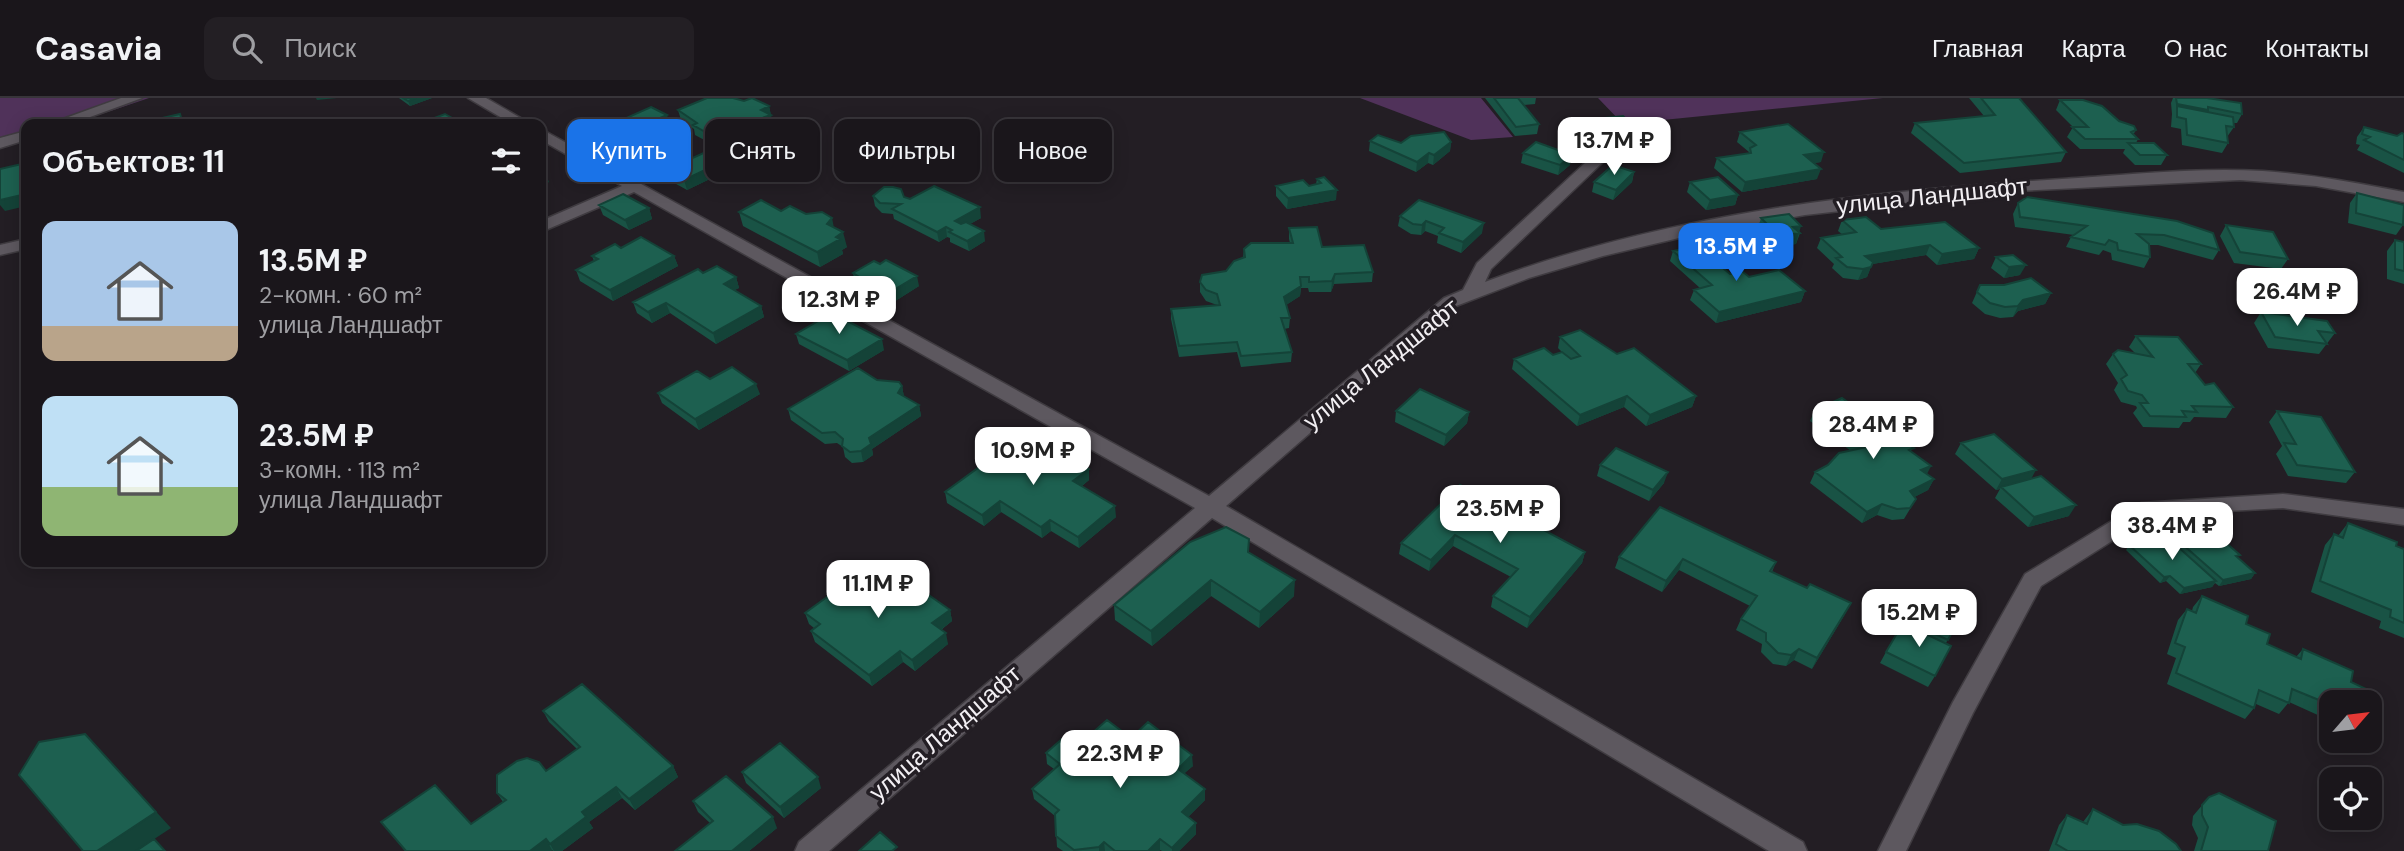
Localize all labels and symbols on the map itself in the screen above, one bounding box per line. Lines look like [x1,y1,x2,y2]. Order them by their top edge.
pin: 13.7M ₽ [1549,118,1679,177]
street label: улица Ландшафт [1835,170,2029,221]
pin: 13.5M ₽ [1671,223,1801,283]
pin: 26.4M ₽ [2232,268,2362,328]
pin: 12.3M ₽ [774,276,904,336]
street label: улица Ландшафт [1297,291,1465,436]
pin: 28.4M ₽ [1808,402,1938,461]
pin: 10.9M ₽ [968,428,1098,487]
pin: 23.5M ₽ [1435,486,1565,545]
pin: 38.4M ₽ [2107,503,2237,562]
pin: 11.1M ₽ [813,560,943,620]
pin: 15.2M ₽ [1854,589,1984,649]
street label: улица Ландшафт [862,658,1027,807]
north arrow [2319,690,2382,752]
pin: 22.3M ₽ [1055,730,1185,790]

